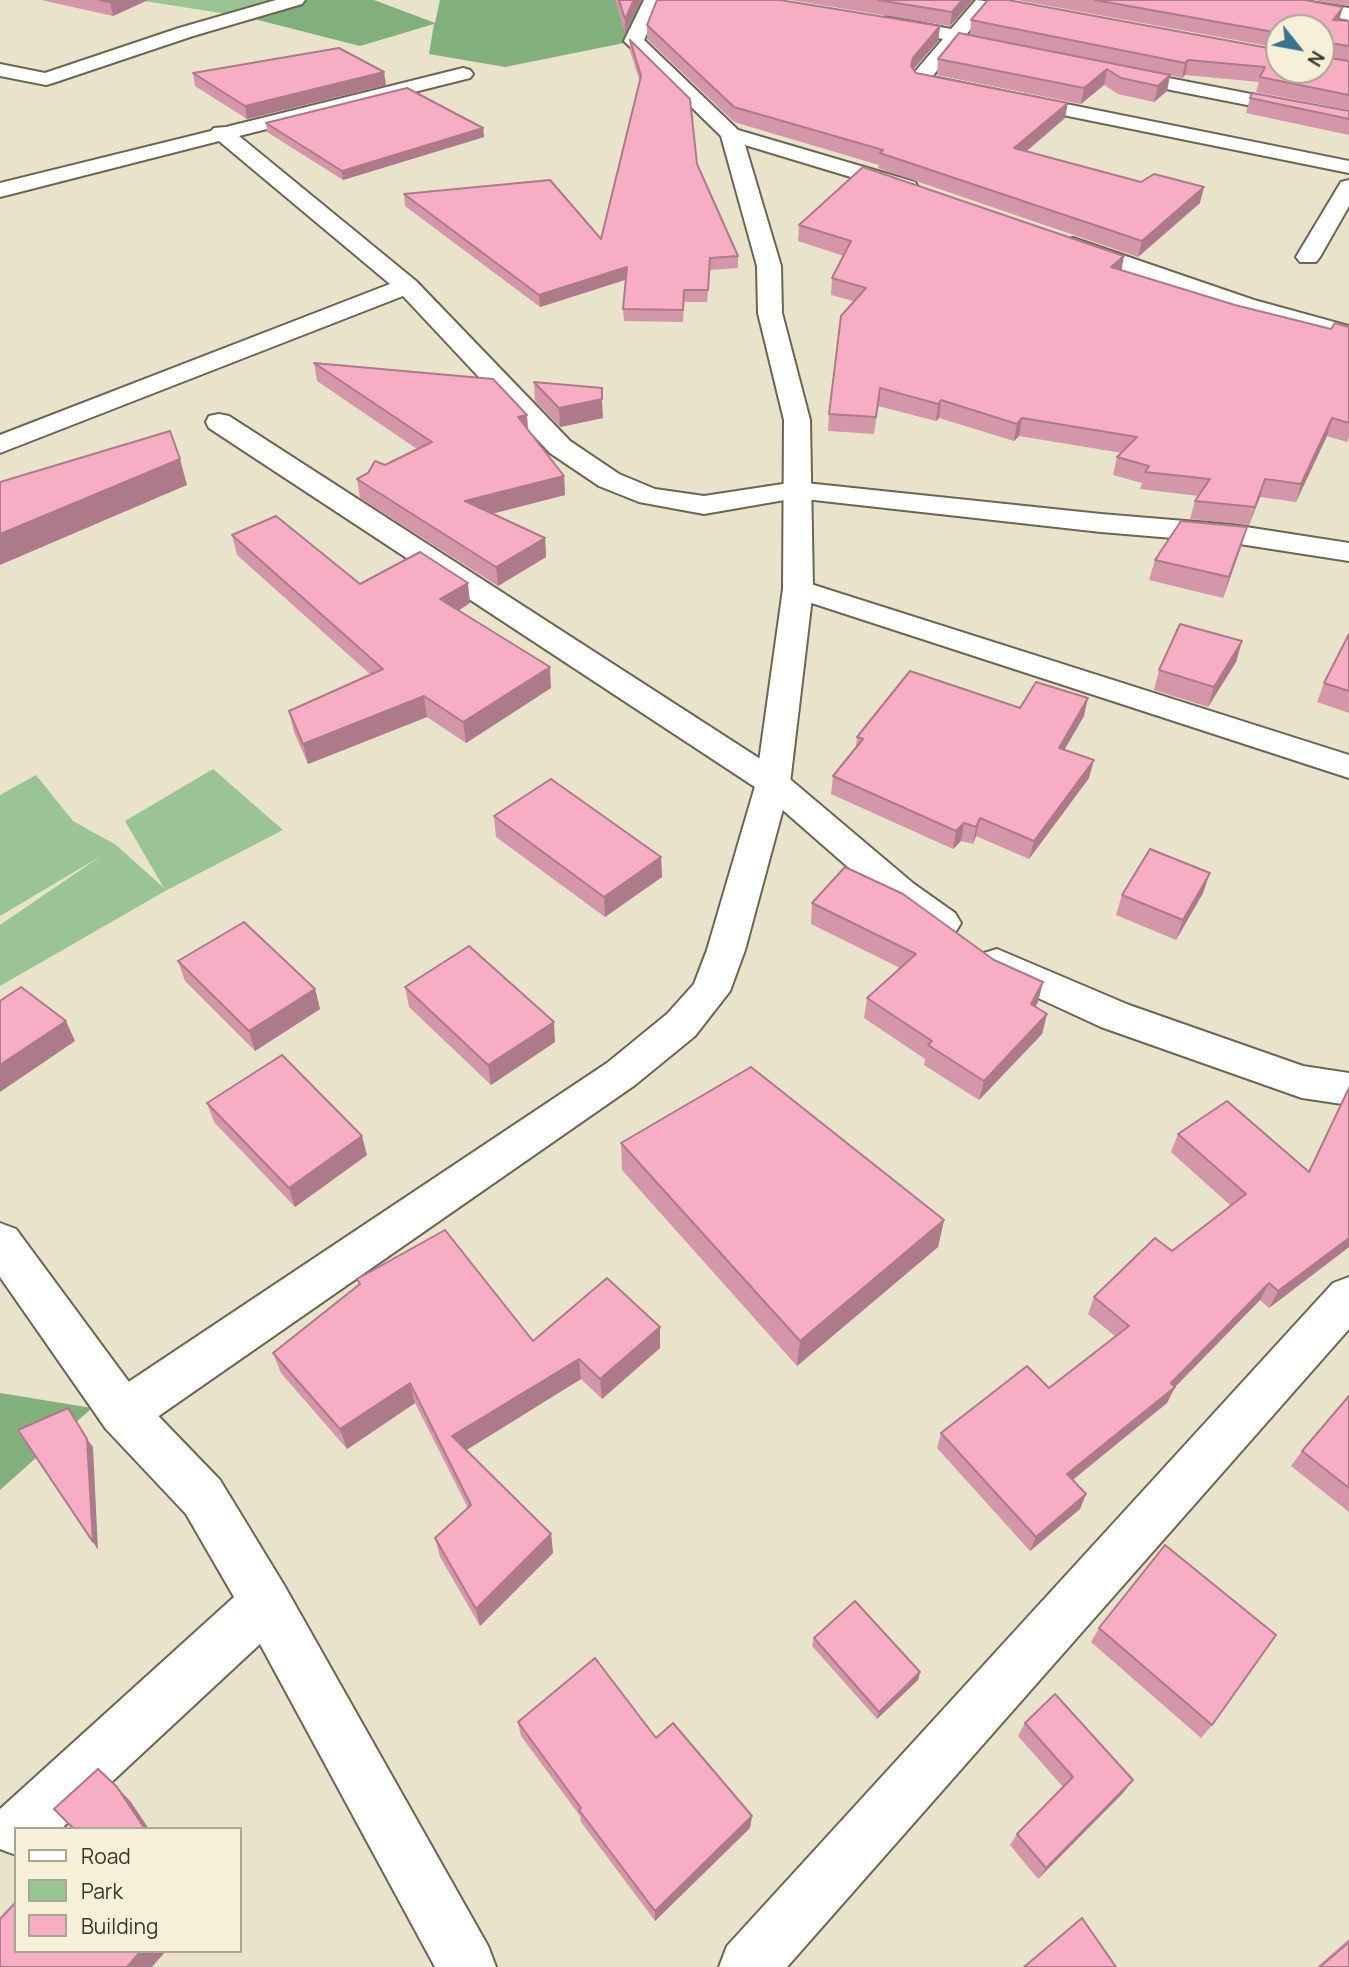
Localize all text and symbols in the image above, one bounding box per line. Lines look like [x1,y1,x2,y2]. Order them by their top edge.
north arrow [1265,14,1335,84]
text: N [1302,46,1331,71]
legend [14,1827,242,1953]
text: Road [81,1842,131,1870]
text: Park [81,1877,123,1905]
text: Building [81,1912,158,1940]

